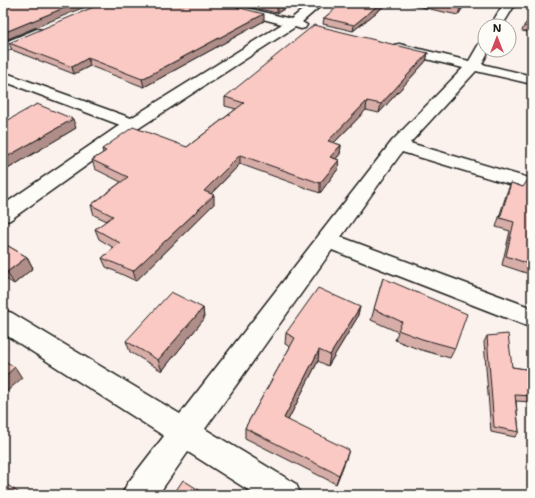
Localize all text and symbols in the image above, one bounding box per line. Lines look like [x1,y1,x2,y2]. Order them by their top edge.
north arrow [477,18,517,58]
text: N [493,21,502,36]

